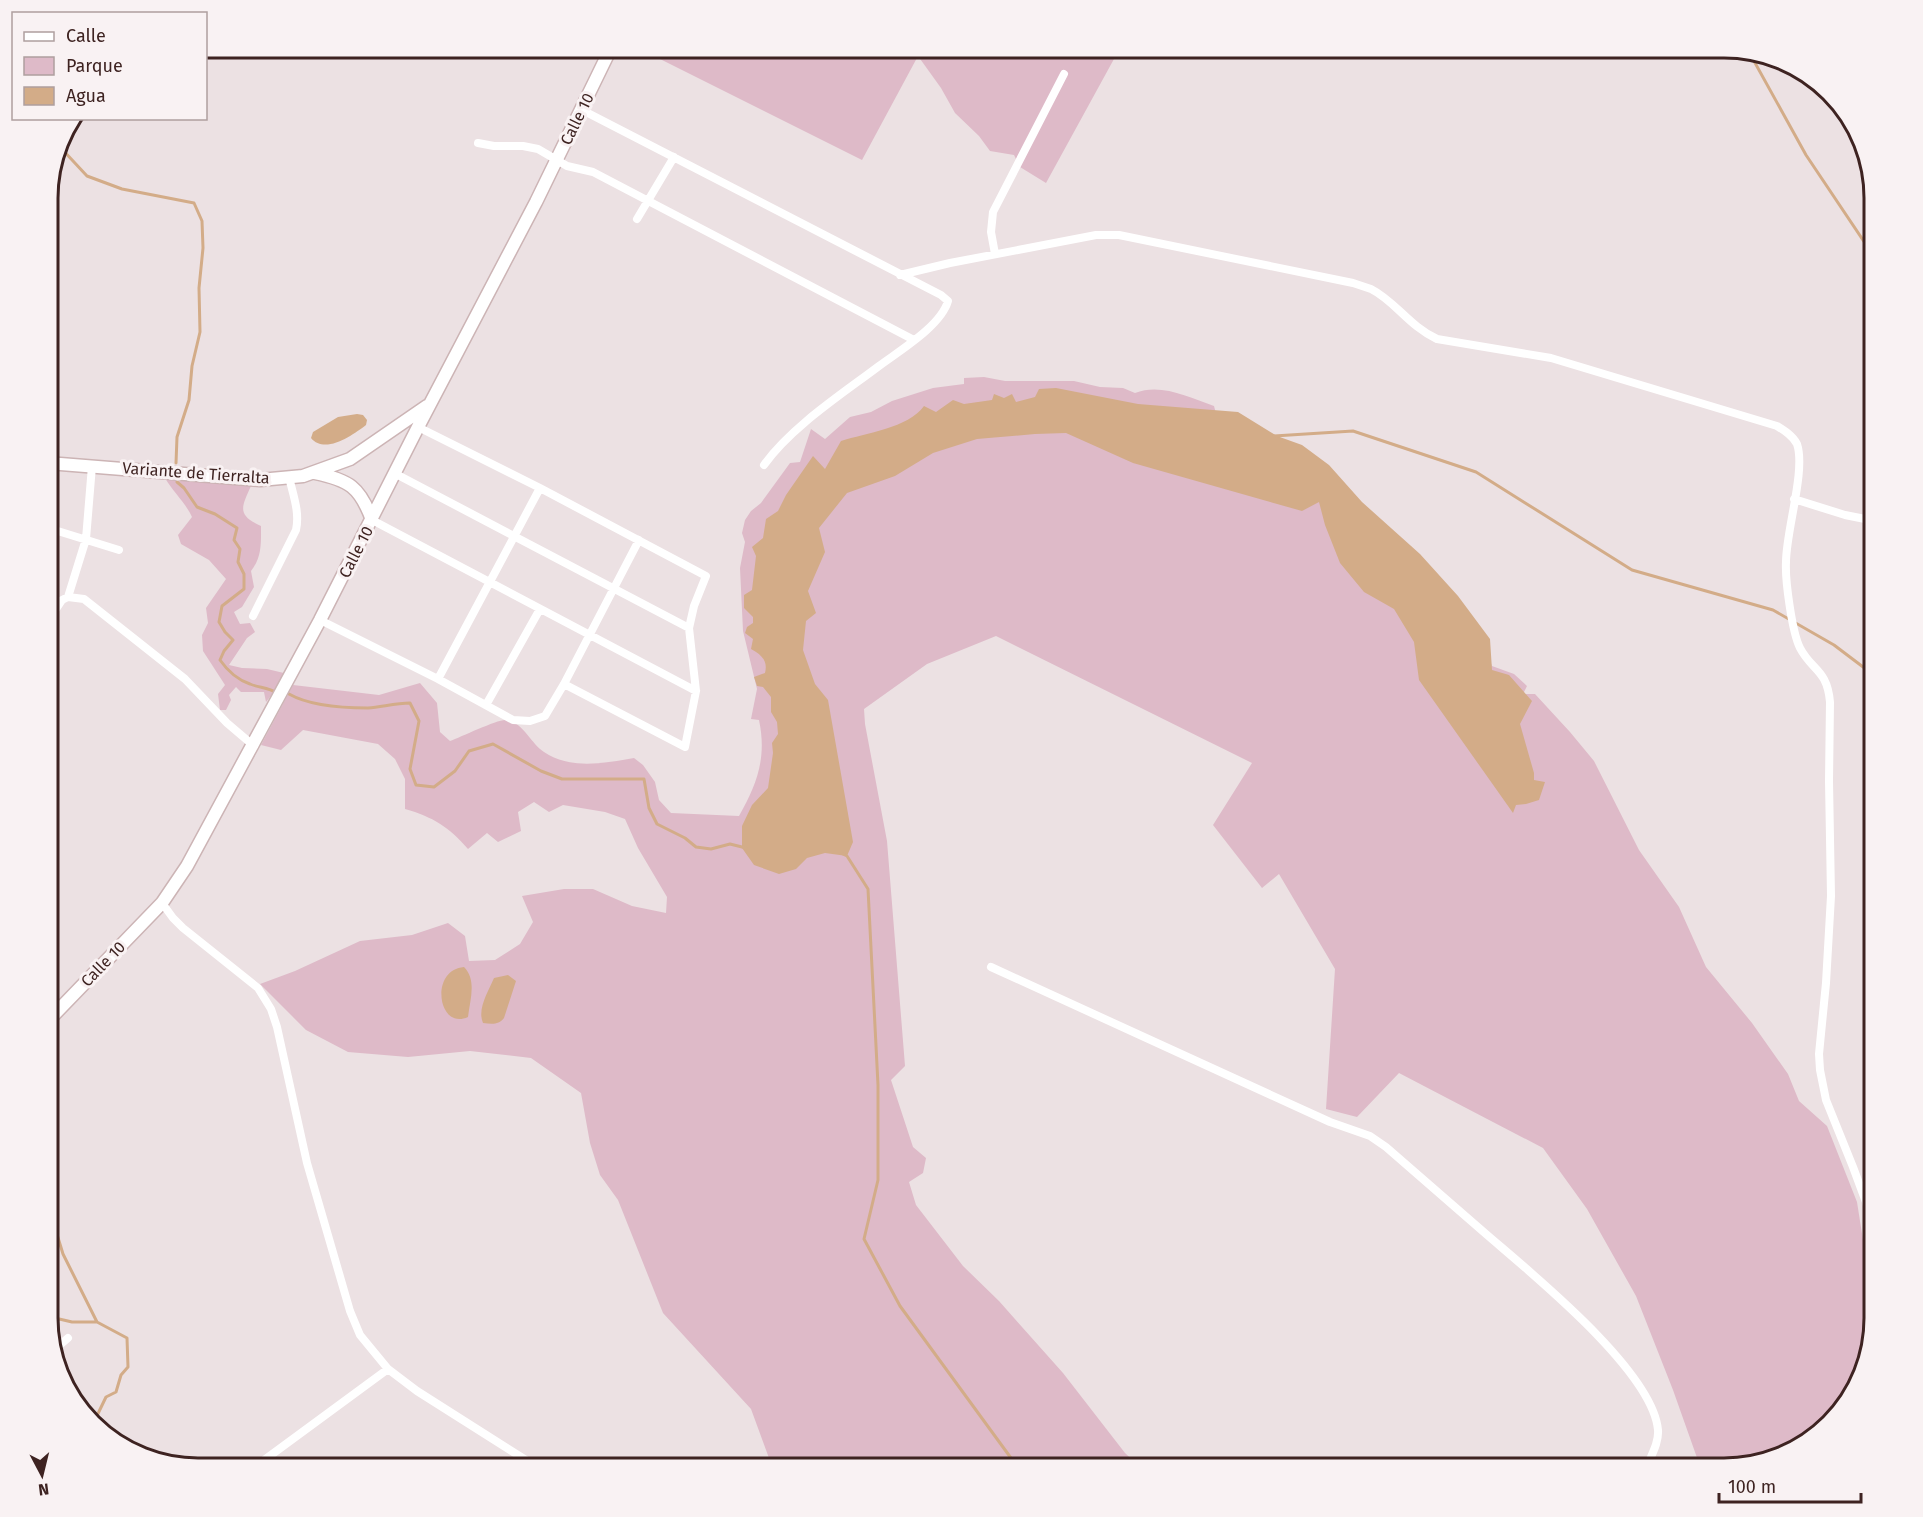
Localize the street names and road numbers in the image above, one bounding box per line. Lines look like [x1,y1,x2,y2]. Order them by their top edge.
street label: Calle 10 [556,90,598,148]
street label: Variante de Tierralta [122,458,270,488]
street label: Calle 10 [335,523,377,581]
street label: Calle 10 [77,937,129,991]

